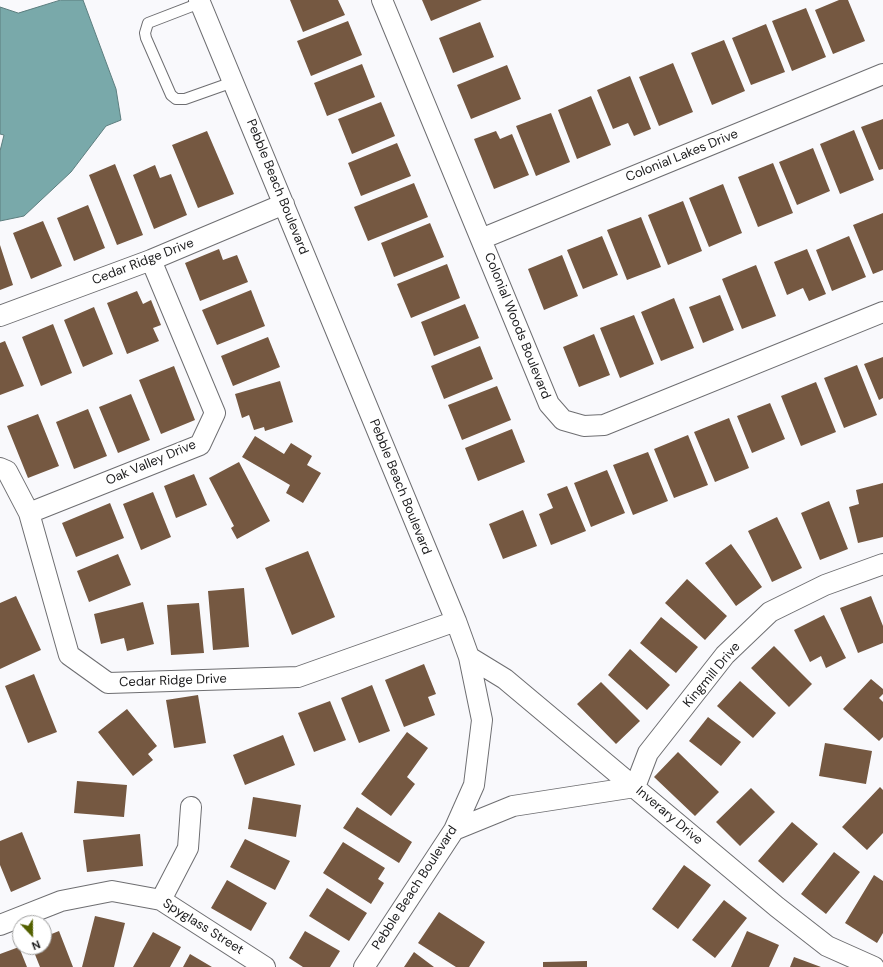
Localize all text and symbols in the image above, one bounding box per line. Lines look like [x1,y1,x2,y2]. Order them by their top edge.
street label: Pebble Beach Boulevard [243,117,311,257]
street label: Colonial Lakes Drive [624,126,740,186]
street label: Cedar Ridge Drive [90,235,196,289]
street label: Colonial Woods Boulevard [480,251,554,401]
street label: Pebble Beach Boulevard [366,417,434,557]
street label: Oak Valley Drive [104,437,198,489]
street label: Kingmill Drive [680,639,744,711]
street label: Cedar Ridge Drive [119,671,227,691]
street label: Inverary Drive [632,784,706,848]
street label: Pebble Beach Boulevard [369,823,461,953]
street label: Spyglass Street [160,896,246,958]
north arrow [12,915,52,955]
text: N [30,937,42,953]

